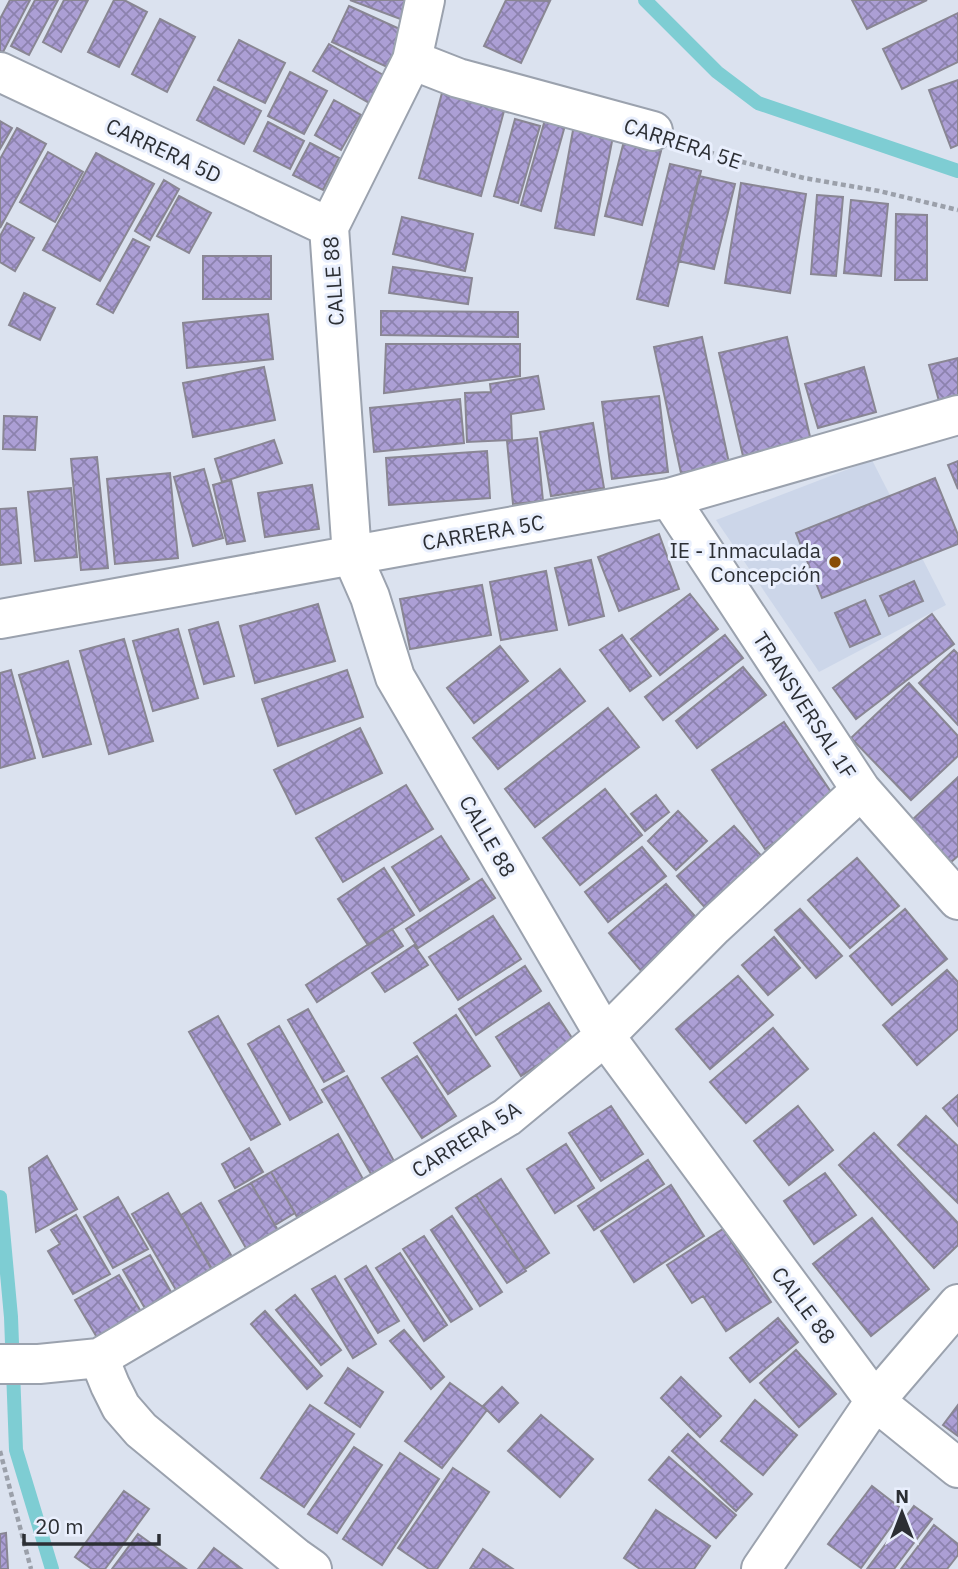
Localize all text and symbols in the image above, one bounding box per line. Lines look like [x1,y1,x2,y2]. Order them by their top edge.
street label: CARRERA 5D [102,111,226,189]
street label: CARRERA 5E [621,111,745,175]
street label: CALLE 88 [316,235,350,327]
street label: CARRERA 5C [420,508,546,556]
place label: IE - Inmaculada Concepción [669,536,821,588]
marker: IE - Inmaculada Concepción [827,554,843,570]
street label: TRANSVERSAL 1F [747,626,863,784]
street label: CALLE 88 [453,790,523,882]
street label: CARRERA 5A [406,1094,526,1184]
street label: CALLE 88 [766,1261,842,1349]
north arrow [867,1478,937,1548]
text: N [895,1484,909,1508]
scale bar [24,1502,159,1546]
text: 20 m [35,1512,84,1540]

